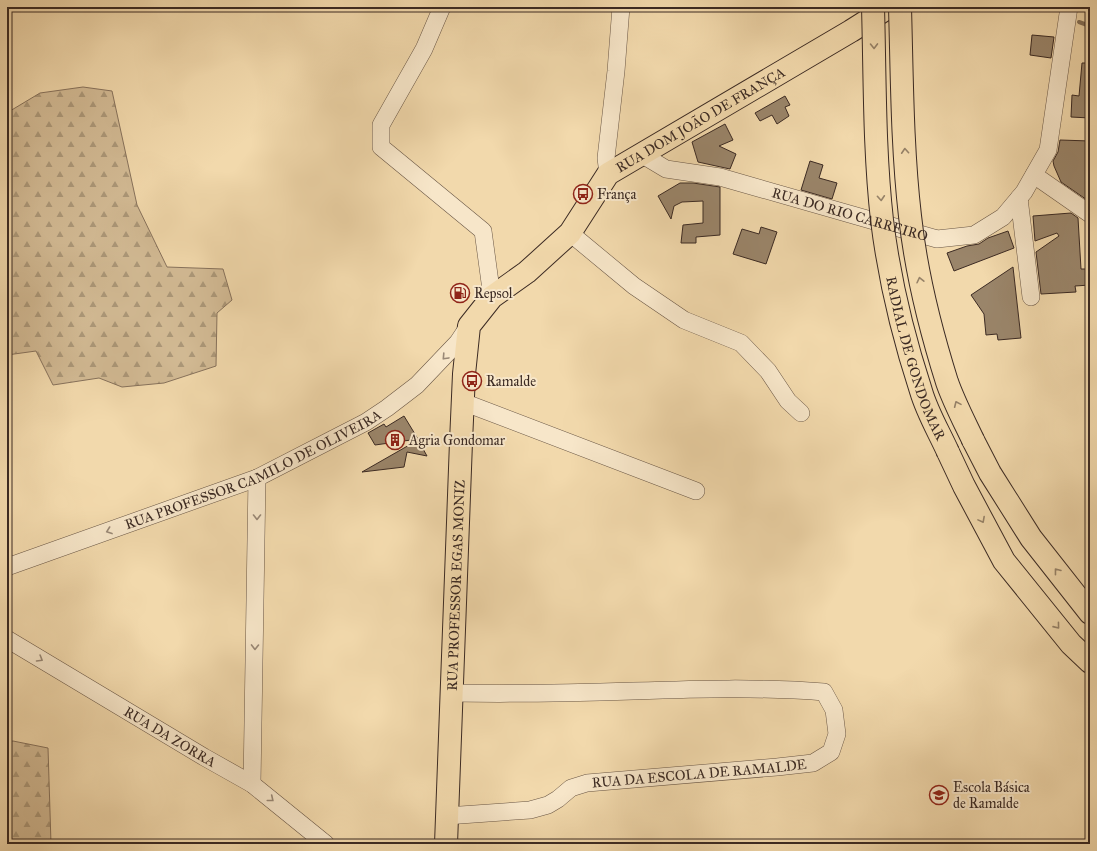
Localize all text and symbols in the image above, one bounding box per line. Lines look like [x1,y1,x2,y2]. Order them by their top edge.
one-way arrow [870,43,878,49]
street label: RUA DOM JOÃO DE FRANÇA [613,63,789,176]
one-way arrow [900,148,909,154]
bus stop icon: França [572,183,594,205]
street label: RUA DO RIO CARREIRO [770,184,930,245]
place label: França [597,186,636,203]
one-way arrow [876,195,885,201]
street label: RADIAL DE GONDOMAR [882,275,950,444]
one-way arrow [916,277,925,284]
fuel station icon: Repsol [449,282,471,304]
place label: Repsol [474,285,513,302]
one-way arrow [442,352,449,360]
bus stop icon: Ramalde [461,370,483,392]
place label: Ramalde [486,373,536,390]
one-way arrow [954,401,962,409]
street label: RUA PROFESSOR CAMILO DE OLIVEIRA [123,406,385,533]
building icon: Agria Gondomar [384,429,406,451]
place label: Agria Gondomar [408,432,506,449]
street label: RUA PROFESSOR EGAS MONIZ [444,479,469,691]
one-way arrow [253,514,261,520]
one-way arrow [978,516,985,523]
one-way arrow [105,526,112,534]
one-way arrow [1055,569,1062,576]
one-way arrow [1052,621,1059,629]
one-way arrow [251,644,259,650]
one-way arrow [36,655,43,662]
street label: RUA DA ZORRA [121,703,219,771]
street label: RUA DA ESCOLA DE RAMALDE [591,756,808,792]
place label: Escola Básica de Ramalde [953,779,1030,812]
school or university icon: Escola Básica de Ramalde [928,784,950,806]
one-way arrow [267,795,274,802]

